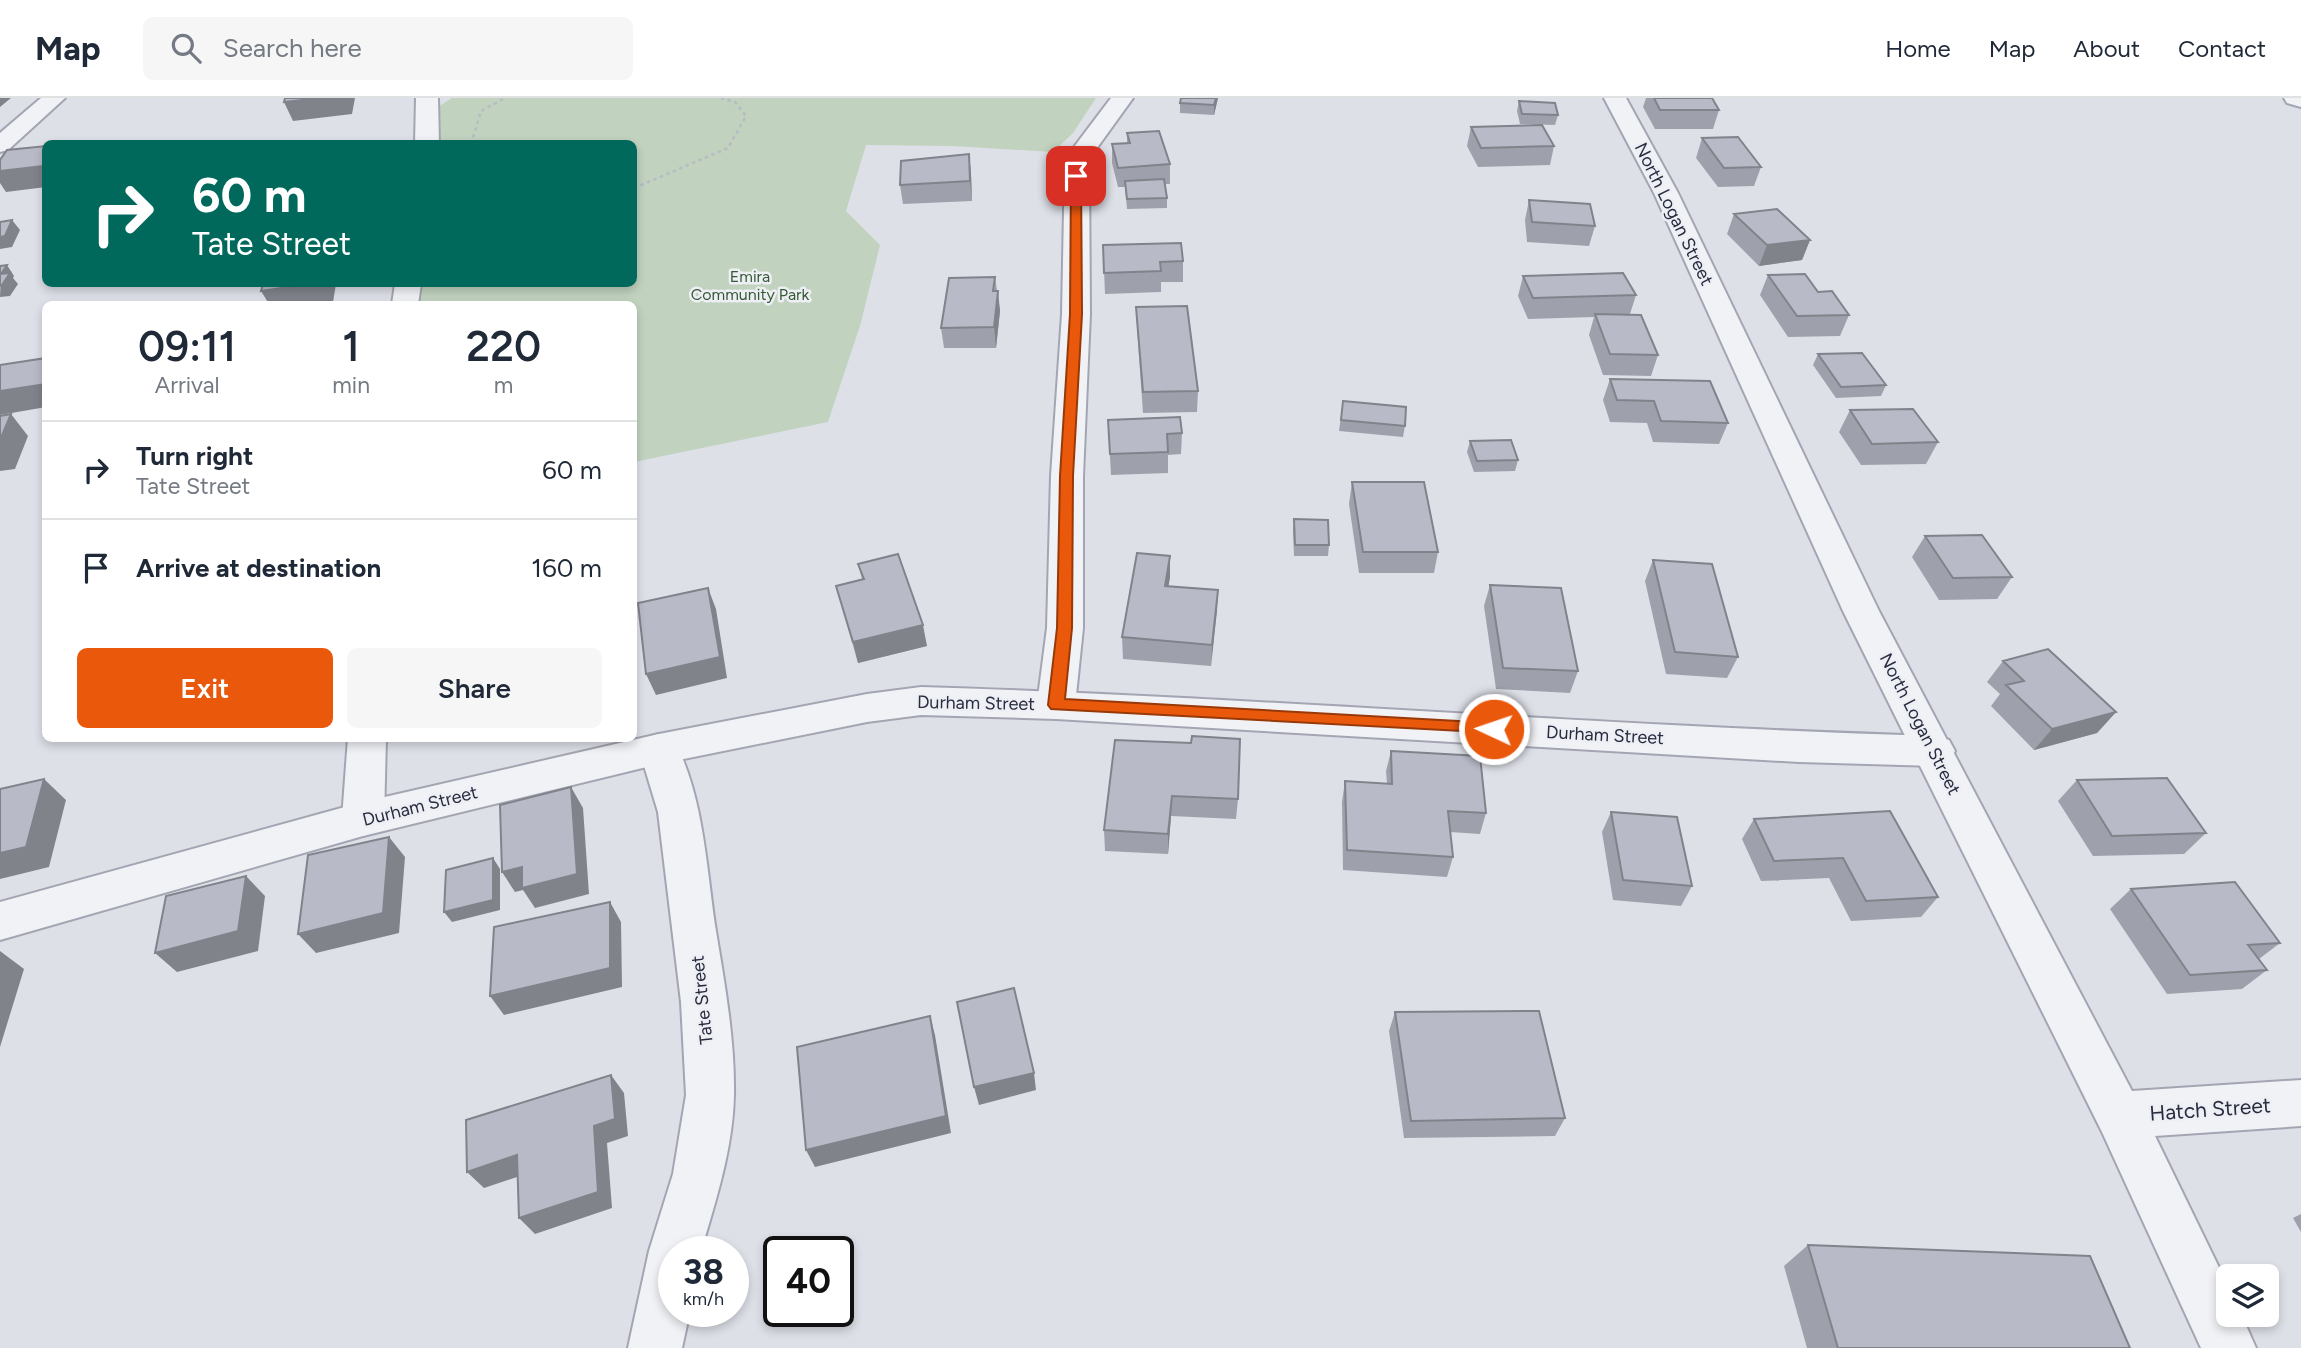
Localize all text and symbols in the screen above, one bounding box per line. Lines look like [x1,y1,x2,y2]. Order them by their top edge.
search box [143,17,633,80]
text: Map [35,29,101,68]
icon: search [167,29,205,67]
text: Search here [223,32,362,64]
text: Home [1885,34,1951,63]
text: Map [1989,34,2035,63]
text: About [2073,34,2140,63]
text: Contact [2178,34,2266,63]
street label: North Logan Street [1630,139,1718,289]
pin [1046,146,1106,206]
icon: arrive [1057,157,1095,195]
text: 60 m [192,165,307,224]
icon: right [77,168,168,259]
text: Tate Street [192,225,351,263]
park label: Emira Community Park [691,267,809,304]
text: 09:11 [138,321,236,372]
text: 1 [342,321,360,372]
text: 220 [466,321,541,372]
text: Arrival [155,371,220,399]
text: min [332,371,370,399]
text: m [494,371,513,399]
text: Turn right [136,440,253,472]
icon: right [77,451,115,489]
text: 60 m [542,454,602,486]
text: Tate Street [136,472,250,500]
icon: arrive [77,549,115,587]
text: Arrive at destination [136,552,381,584]
text: 160 m [531,552,602,584]
button: Exit [77,648,333,728]
button: Share [347,648,602,728]
street label: North Logan Street [1875,649,1965,799]
street label: Durham Street [917,691,1035,715]
position arrow [1457,692,1531,766]
street label: Durham Street [1546,721,1665,749]
street label: Durham Street [360,781,480,831]
street label: Tate Street [686,954,718,1046]
street label: Hatch Street [2149,1092,2271,1126]
speed limit sign: 40 [763,1236,854,1327]
text: 38 [683,1251,724,1293]
map controls [2216,1264,2279,1327]
button: layers [2216,1264,2279,1327]
text: km/h [683,1288,724,1310]

